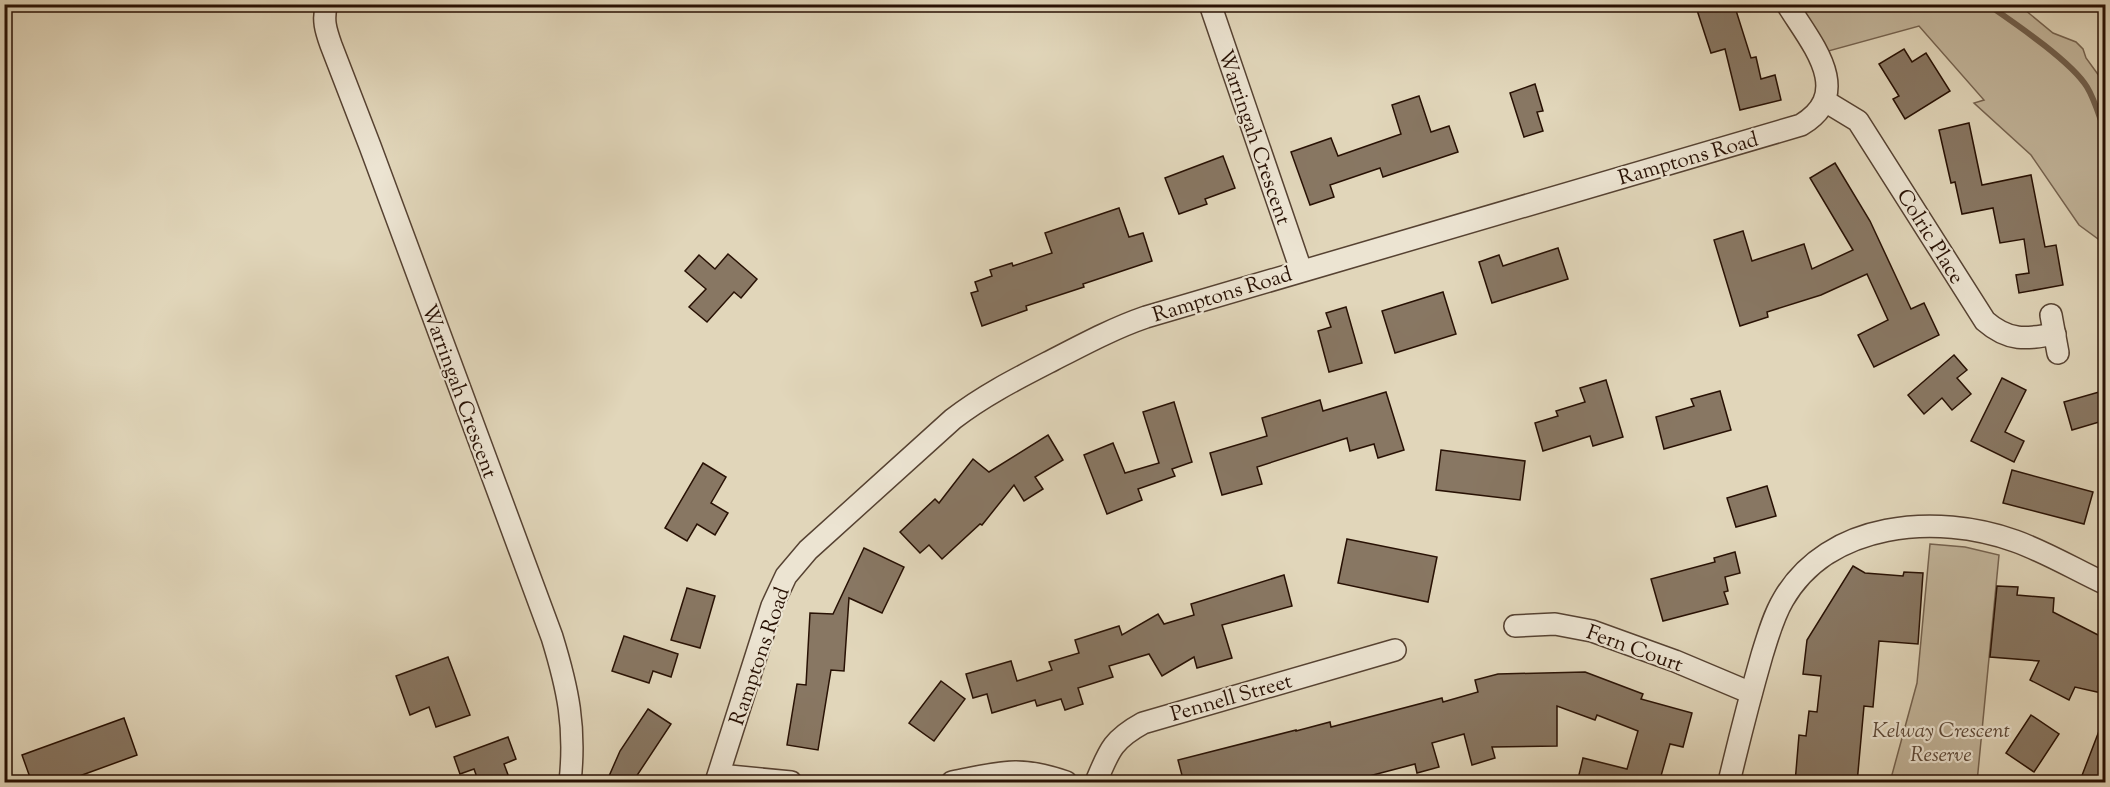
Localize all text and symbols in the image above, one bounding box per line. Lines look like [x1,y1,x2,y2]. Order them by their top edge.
street label: Warringah Crescent [1209,46,1297,229]
street label: Ramptons Road [1615,126,1762,194]
street label: Colric Place [1888,184,1970,291]
street label: Ramptons Road [1149,260,1296,331]
street label: Warringah Crescent [413,300,504,483]
street label: Ramptons Road [723,583,799,730]
street label: Fern Court [1582,619,1687,681]
street label: Pennell Street [1167,667,1296,731]
park label: Kelway Crescent Reserve [1872,717,2010,771]

